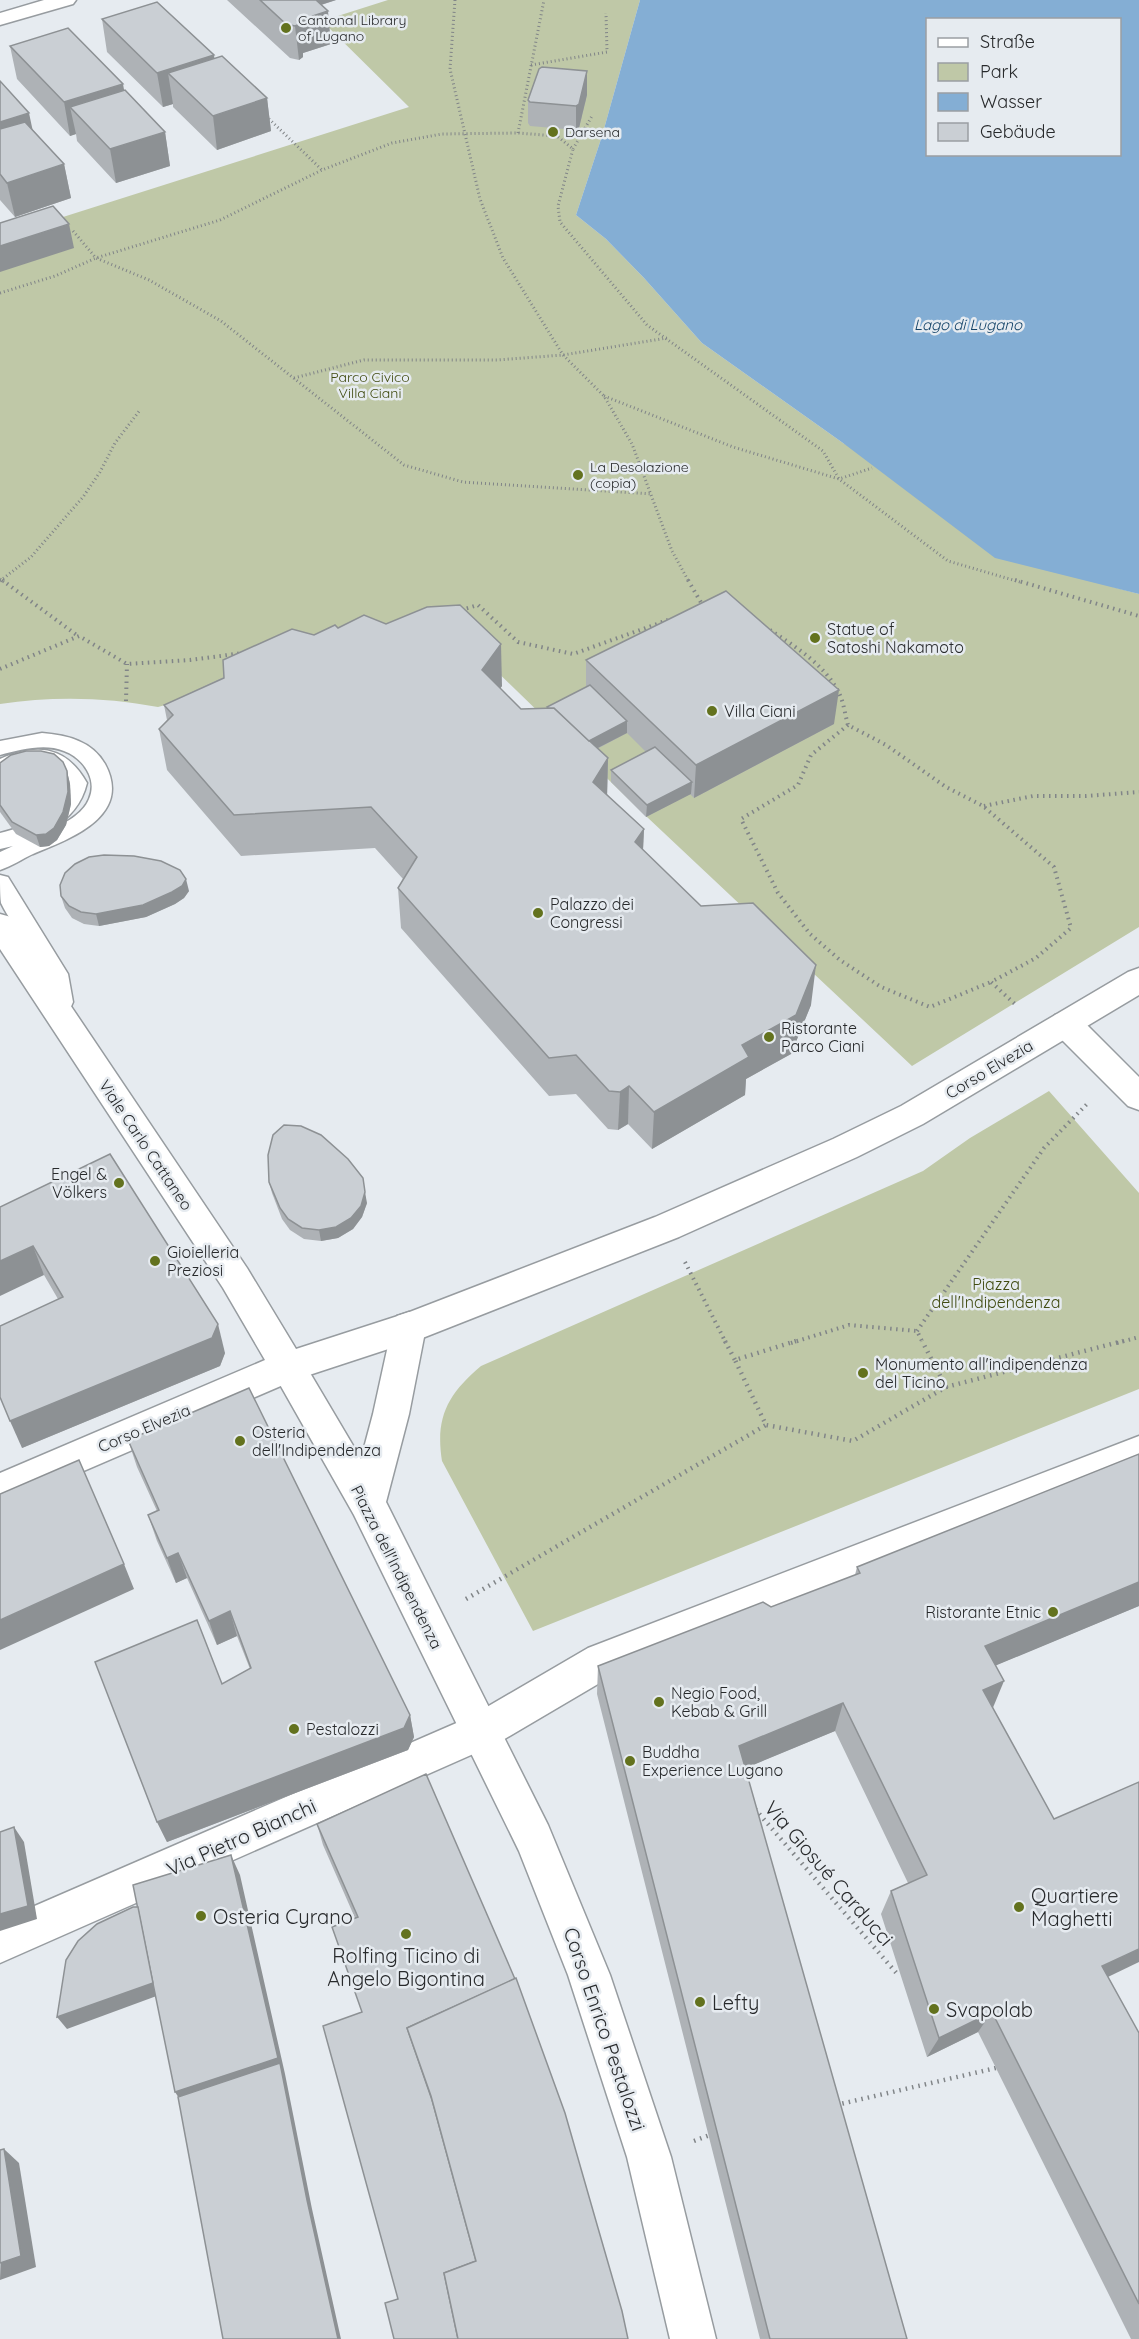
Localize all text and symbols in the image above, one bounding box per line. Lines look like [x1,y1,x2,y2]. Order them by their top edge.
place label: Cantonal Library of Lugano [298,11,406,45]
legend [926,18,1121,156]
marker: Cantonal Library of Lugano [279,21,293,35]
text: Straße [980,30,1035,53]
text: Park [980,60,1018,83]
text: Wasser [980,90,1042,113]
text: Gebäude [980,120,1056,143]
place label: Darsena [565,123,620,141]
marker: Darsena [546,125,560,139]
water label: Lago di Lugano [914,315,1023,334]
park label: Parco Civico Villa Ciani [330,368,410,402]
place label: La Desolazione (copia) [590,458,689,492]
marker: La Desolazione (copia) [571,468,585,482]
place label: Statue of Satoshi Nakamoto [827,619,964,657]
marker: Statue of Satoshi Nakamoto [808,631,822,645]
place label: Villa Ciani [724,701,796,721]
marker: Villa Ciani [705,704,719,718]
place label: Palazzo dei Congressi [550,894,634,932]
marker: Palazzo dei Congressi [531,906,545,920]
place label: Ristorante Parco Ciani [781,1018,865,1056]
marker: Ristorante Parco Ciani [762,1030,776,1044]
street label: Corso Elvezia [942,1035,1036,1103]
street label: Viale Carlo Cattaneo [95,1076,197,1214]
place label: Engel & Völkers [51,1164,107,1202]
marker: Engel & Völkers [112,1176,126,1190]
place label: Gioielleria Preziosi [167,1242,239,1280]
marker: Gioielleria Preziosi [148,1254,162,1268]
park label: Piazza dell'Indipendenza [932,1274,1060,1312]
place label: Monumento all'indipendenza del Ticino [875,1354,1088,1392]
marker: Monumento all'indipendenza del Ticino [856,1366,870,1380]
street label: Corso Elvezia [95,1400,193,1456]
place label: Osteria dell'Indipendenza [252,1422,381,1460]
marker: Osteria dell'Indipendenza [233,1434,247,1448]
street label: Piazza dell'Indipendenza [347,1482,447,1652]
place label: Ristorante Etnic [925,1602,1041,1622]
marker: Ristorante Etnic [1046,1605,1060,1619]
place label: Negio Food, Kebab & Grill [671,1683,767,1721]
marker: Negio Food, Kebab & Grill [652,1695,666,1709]
place label: Pestalozzi [306,1719,379,1739]
marker: Pestalozzi [287,1722,301,1736]
place label: Buddha Experience Lugano [642,1742,783,1780]
marker: Buddha Experience Lugano [623,1754,637,1768]
street label: Via Pietro Bianchi [162,1793,320,1881]
street label: Via Giosué Carducci [759,1795,899,1951]
place label: Quartiere Maghetti [1031,1883,1119,1931]
marker: Quartiere Maghetti [1012,1900,1026,1914]
place label: Osteria Cyrano [213,1904,353,1929]
marker: Osteria Cyrano [194,1909,208,1923]
street label: Corso Enrico Pestalozzi [558,1924,652,2134]
marker: Rolfing Ticino di Angelo Bigontina [399,1927,413,1941]
place label: Rolfing Ticino di Angelo Bigontina [327,1943,485,1991]
place label: Lefty [712,1990,759,2015]
marker: Lefty [693,1995,707,2009]
place label: Svapolab [946,1997,1033,2022]
marker: Svapolab [927,2002,941,2016]

